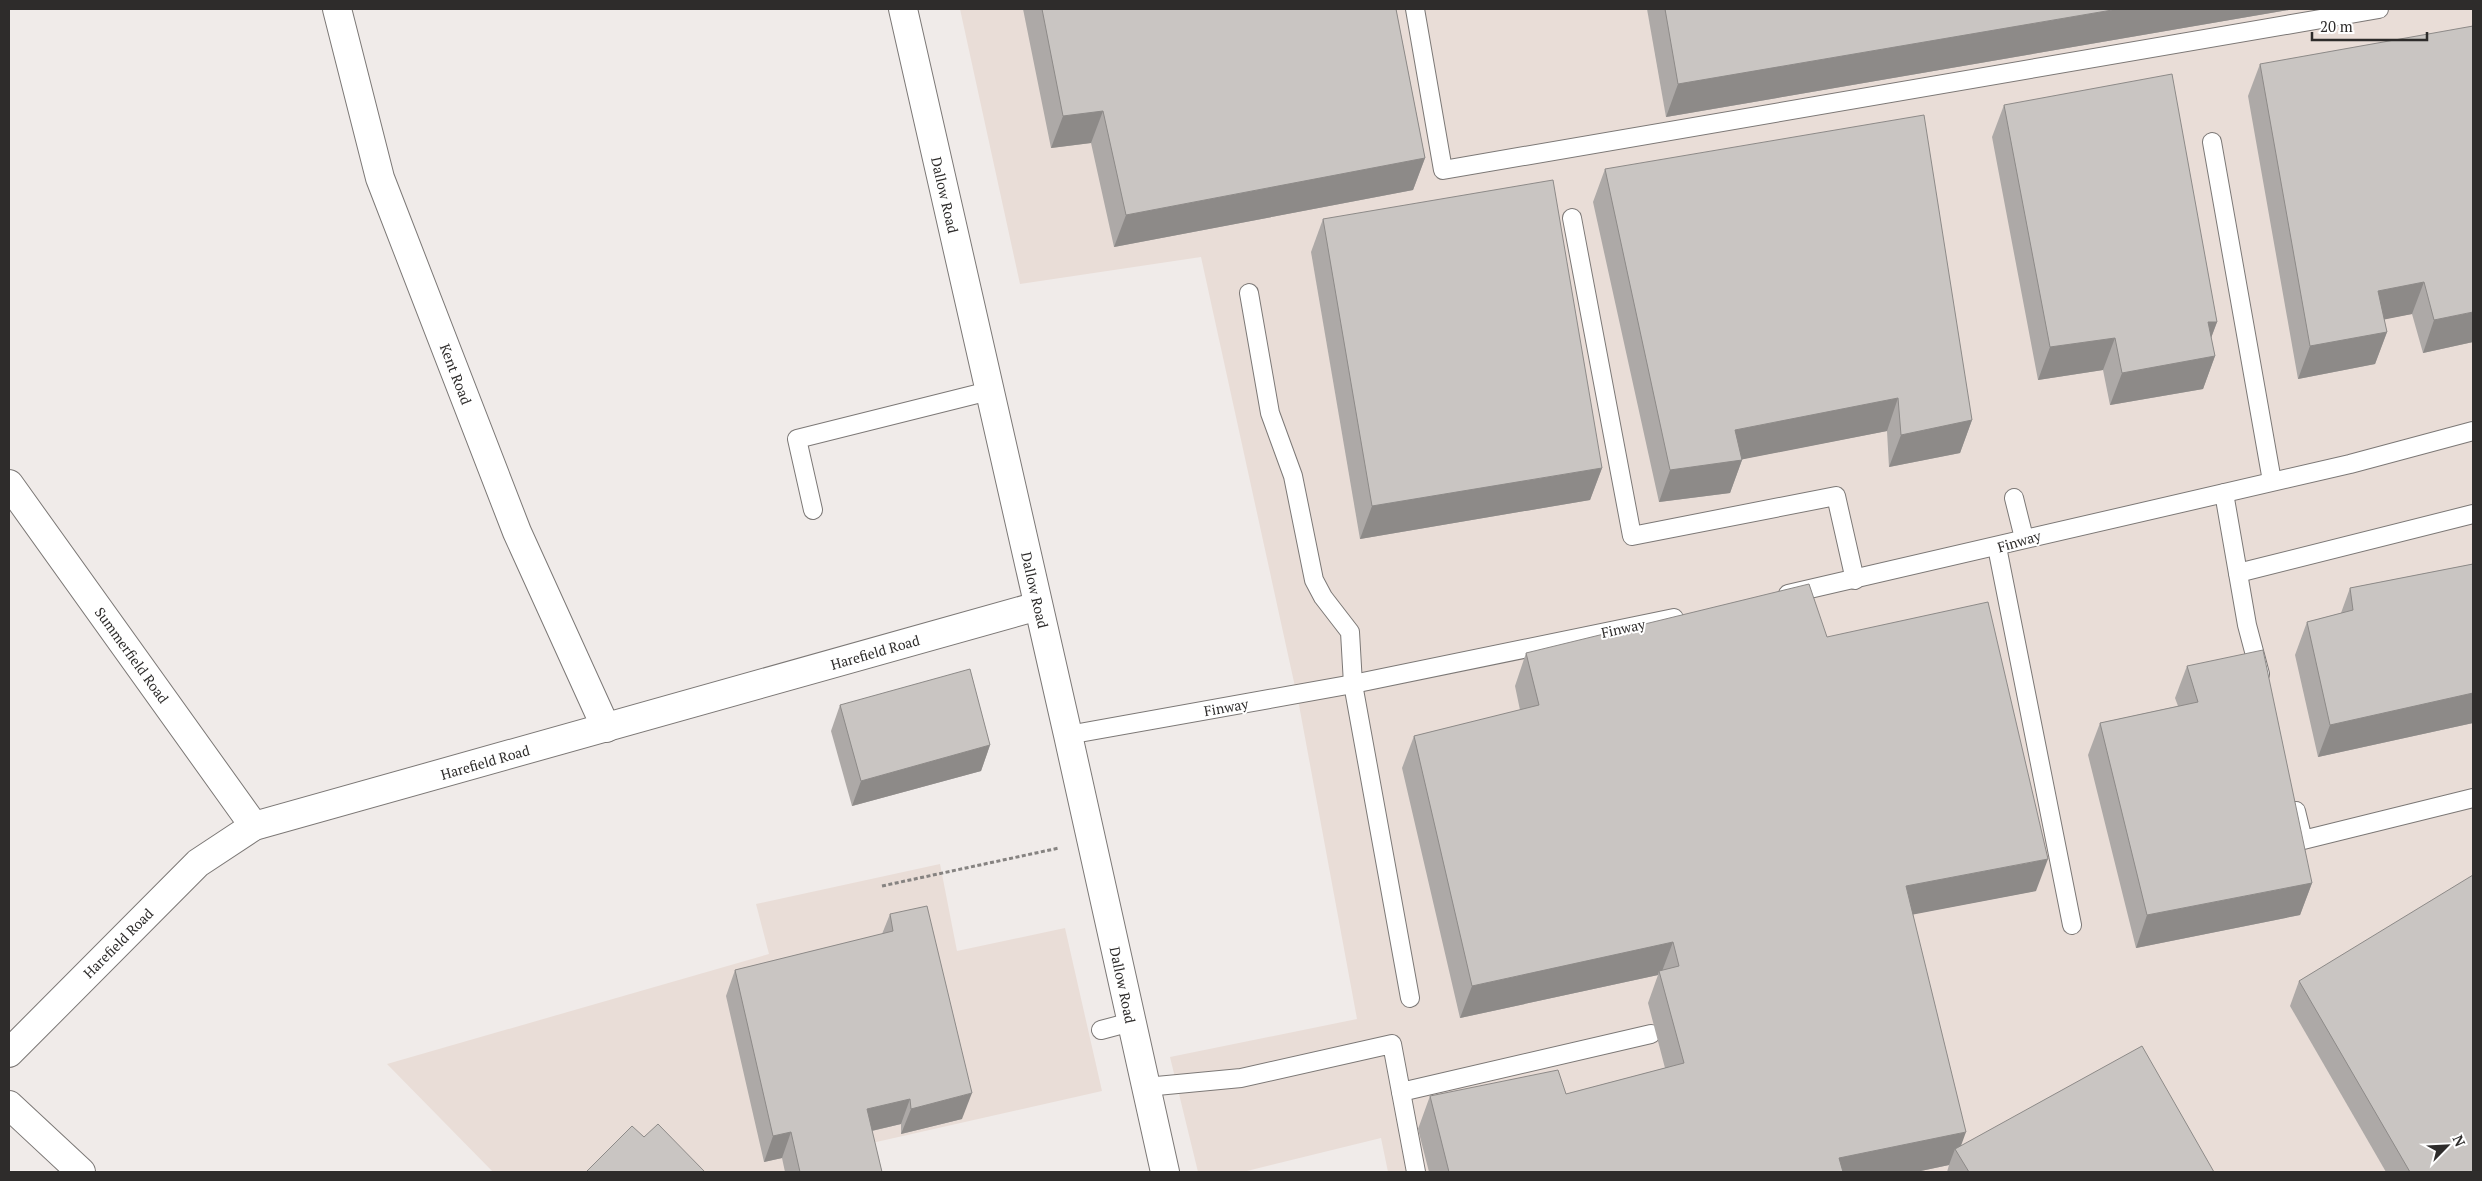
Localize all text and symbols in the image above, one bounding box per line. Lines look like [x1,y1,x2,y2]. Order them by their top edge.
scale bar [2312,10,2427,42]
text: 20 m [2320,16,2353,36]
street label: Dallow Road [927,155,963,235]
street label: Kent Road [436,341,476,407]
street label: Finway [1995,525,2044,556]
street label: Dallow Road [1017,550,1053,630]
street label: Summerfield Road [91,603,173,707]
street label: Finway [1599,614,1648,642]
street label: Harefield Road [828,630,922,674]
street label: Finway [1202,694,1250,720]
street label: Harefield Road [438,740,532,784]
street label: Harefield Road [79,904,157,982]
street label: Dallow Road [1106,945,1140,1025]
north arrow [2422,1121,2472,1171]
text: N [2448,1132,2470,1150]

